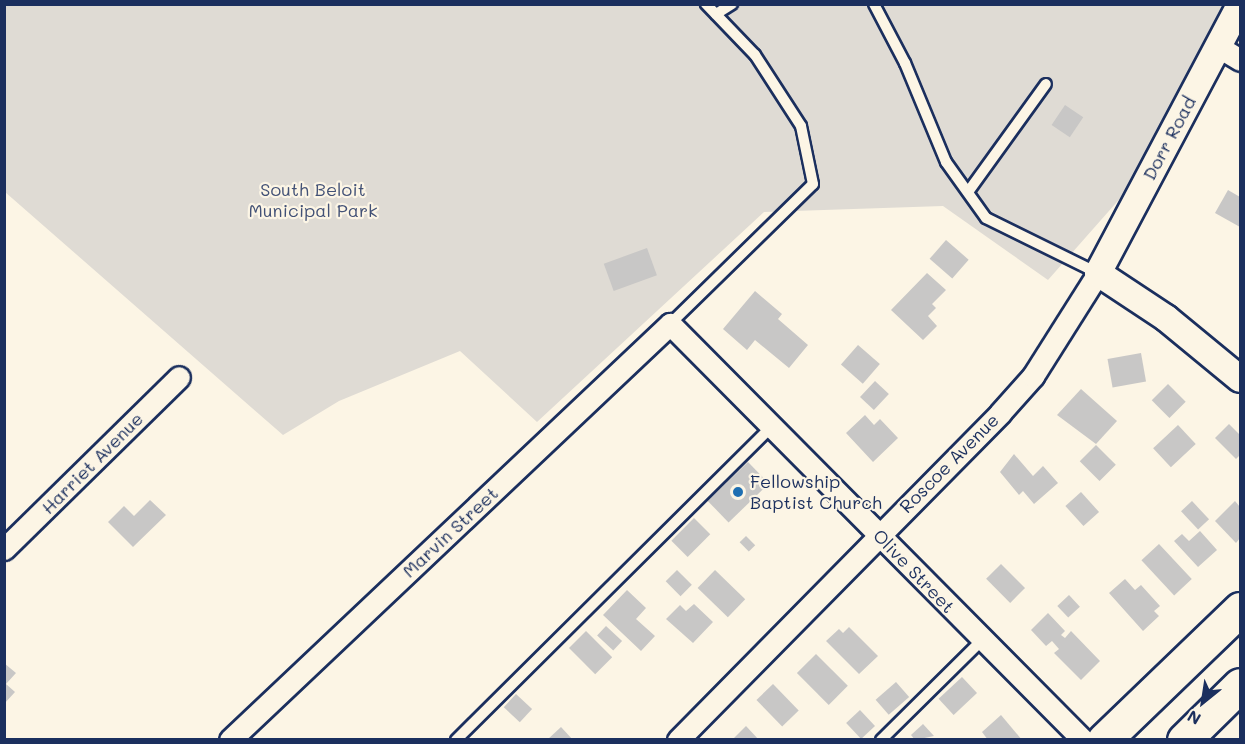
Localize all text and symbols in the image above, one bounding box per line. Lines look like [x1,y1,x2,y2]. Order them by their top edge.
street label: Dorr Road [1138,92,1200,184]
park label: South Beloit Municipal Park [248,179,378,222]
street label: Harriet Avenue [37,408,147,518]
street label: Roscoe Avenue [895,409,1003,517]
place label: Fellowship Baptist Church [750,471,882,514]
street label: Marvin Street [398,482,502,582]
marker: Fellowship Baptist Church [731,485,745,499]
street label: Olive Street [869,525,959,617]
north arrow [1173,672,1233,732]
text: N [1183,706,1204,730]

